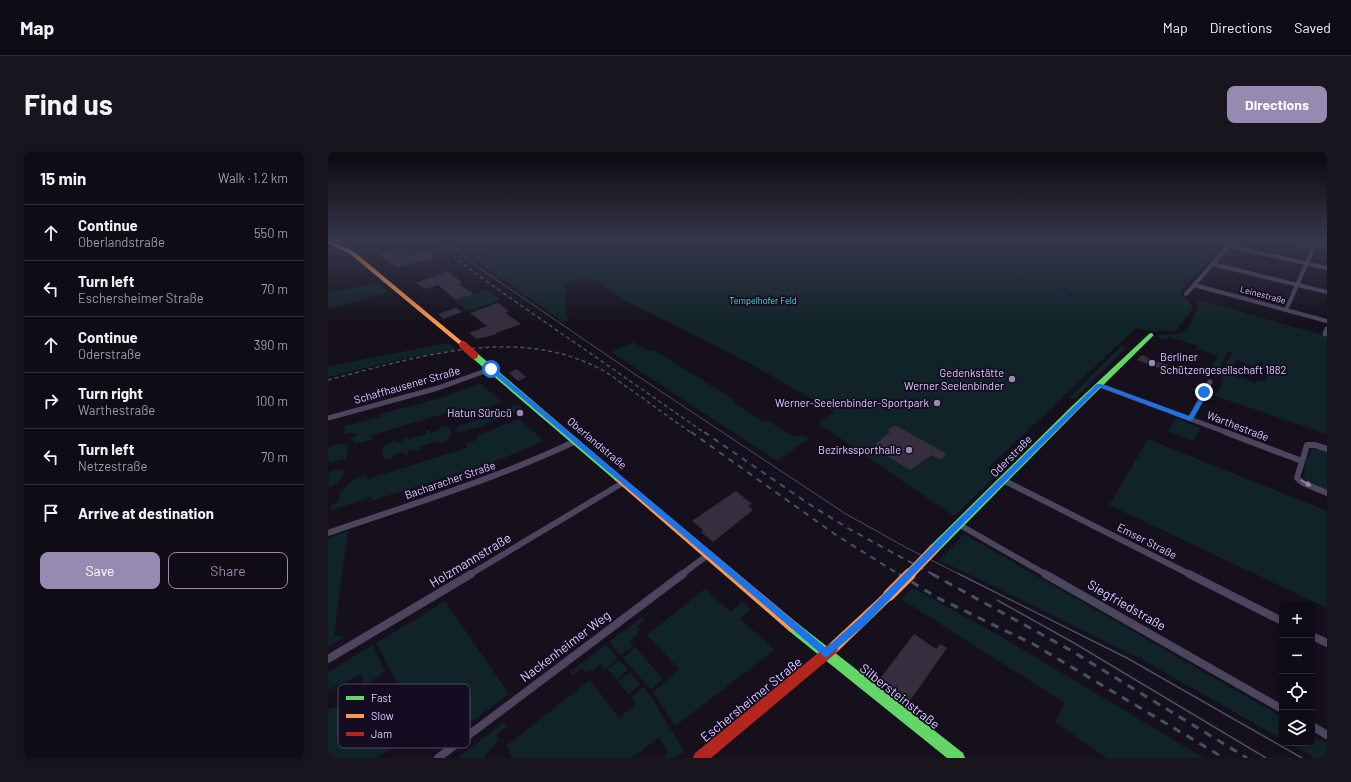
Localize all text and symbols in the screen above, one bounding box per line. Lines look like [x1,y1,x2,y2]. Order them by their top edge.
text: Map [20,16,54,39]
text: Map [1163,19,1188,36]
text: Directions [1210,19,1272,36]
text: Saved [1294,19,1331,36]
button: Directions [1227,86,1327,123]
text: Find us [24,87,113,121]
text: 15 min [40,168,86,188]
text: Walk · 1.2 km [218,170,288,186]
text: Continue [78,216,138,234]
icon: ahead [40,222,62,244]
text: 550 m [254,225,288,241]
text: Oberlandstraße [78,234,165,250]
text: Turn left [78,272,134,290]
icon: left [40,278,62,300]
text: 70 m [261,281,288,297]
street label: Leinestraße [1239,283,1287,306]
text: Eschersheimer Straße [78,290,204,306]
park label: Tempelhofer Feld [729,295,797,306]
text: Continue [78,328,138,346]
icon: ahead [40,334,62,356]
text: 390 m [254,337,288,353]
text: Oderstraße [78,346,141,362]
place label: Berliner Schützengesellschaft 1882 [1160,350,1287,376]
marker: Berliner Schützengesellschaft 1882 [1147,358,1157,368]
route start [482,360,500,378]
street label: Schaffhausener Straße [352,363,462,406]
place label: Gedenkstätte Werner Seelenbinder [904,366,1004,392]
marker: Gedenkstätte Werner Seelenbinder [1007,374,1017,384]
route end [1195,383,1213,401]
text: Turn right [78,384,143,402]
icon: right [40,390,62,412]
text: 100 m [255,393,288,409]
place label: Werner-Seelenbinder-Sportpark [775,396,929,409]
marker: Werner-Seelenbinder-Sportpark [932,398,942,408]
text: Warthestraße [78,402,155,418]
place label: Hatun Sürücü [447,406,512,419]
marker: Hatun Sürücü [515,408,525,418]
street label: Warthestraße [1205,408,1271,443]
street label: Oberlandstraße [565,414,630,471]
street label: Oderstraße [987,432,1034,479]
text: Turn left [78,440,134,458]
place label: Bezirkssporthalle [818,443,901,456]
marker: Bezirkssporthalle [904,445,914,455]
icon: left [40,446,62,468]
text: 70 m [261,449,288,465]
text: Netzestraße [78,458,147,474]
street label: Bacharacher Straße [403,458,497,501]
one-way arrow [1300,480,1312,487]
icon: arrive [40,502,62,524]
text: Arrive at destination [78,504,214,522]
street label: Emser Straße [1115,520,1179,561]
street label: Holzmannstraße [426,529,514,591]
button: Save [40,552,160,589]
button: Share [168,552,288,589]
street label: Siegfriedstraße [1085,576,1169,634]
map controls [1279,602,1315,746]
button: + [1279,602,1315,638]
street label: Nackenheimer Weg [517,607,613,685]
button: − [1279,638,1315,674]
street label: Eschersheimer Straße [697,653,805,745]
street label: Silbersteinstraße [857,660,943,732]
button: locate [1279,674,1315,710]
legend [338,684,470,748]
text: Fast [371,691,392,704]
text: Slow [371,709,394,722]
button: layers [1279,710,1315,746]
text: Jam [371,727,392,740]

